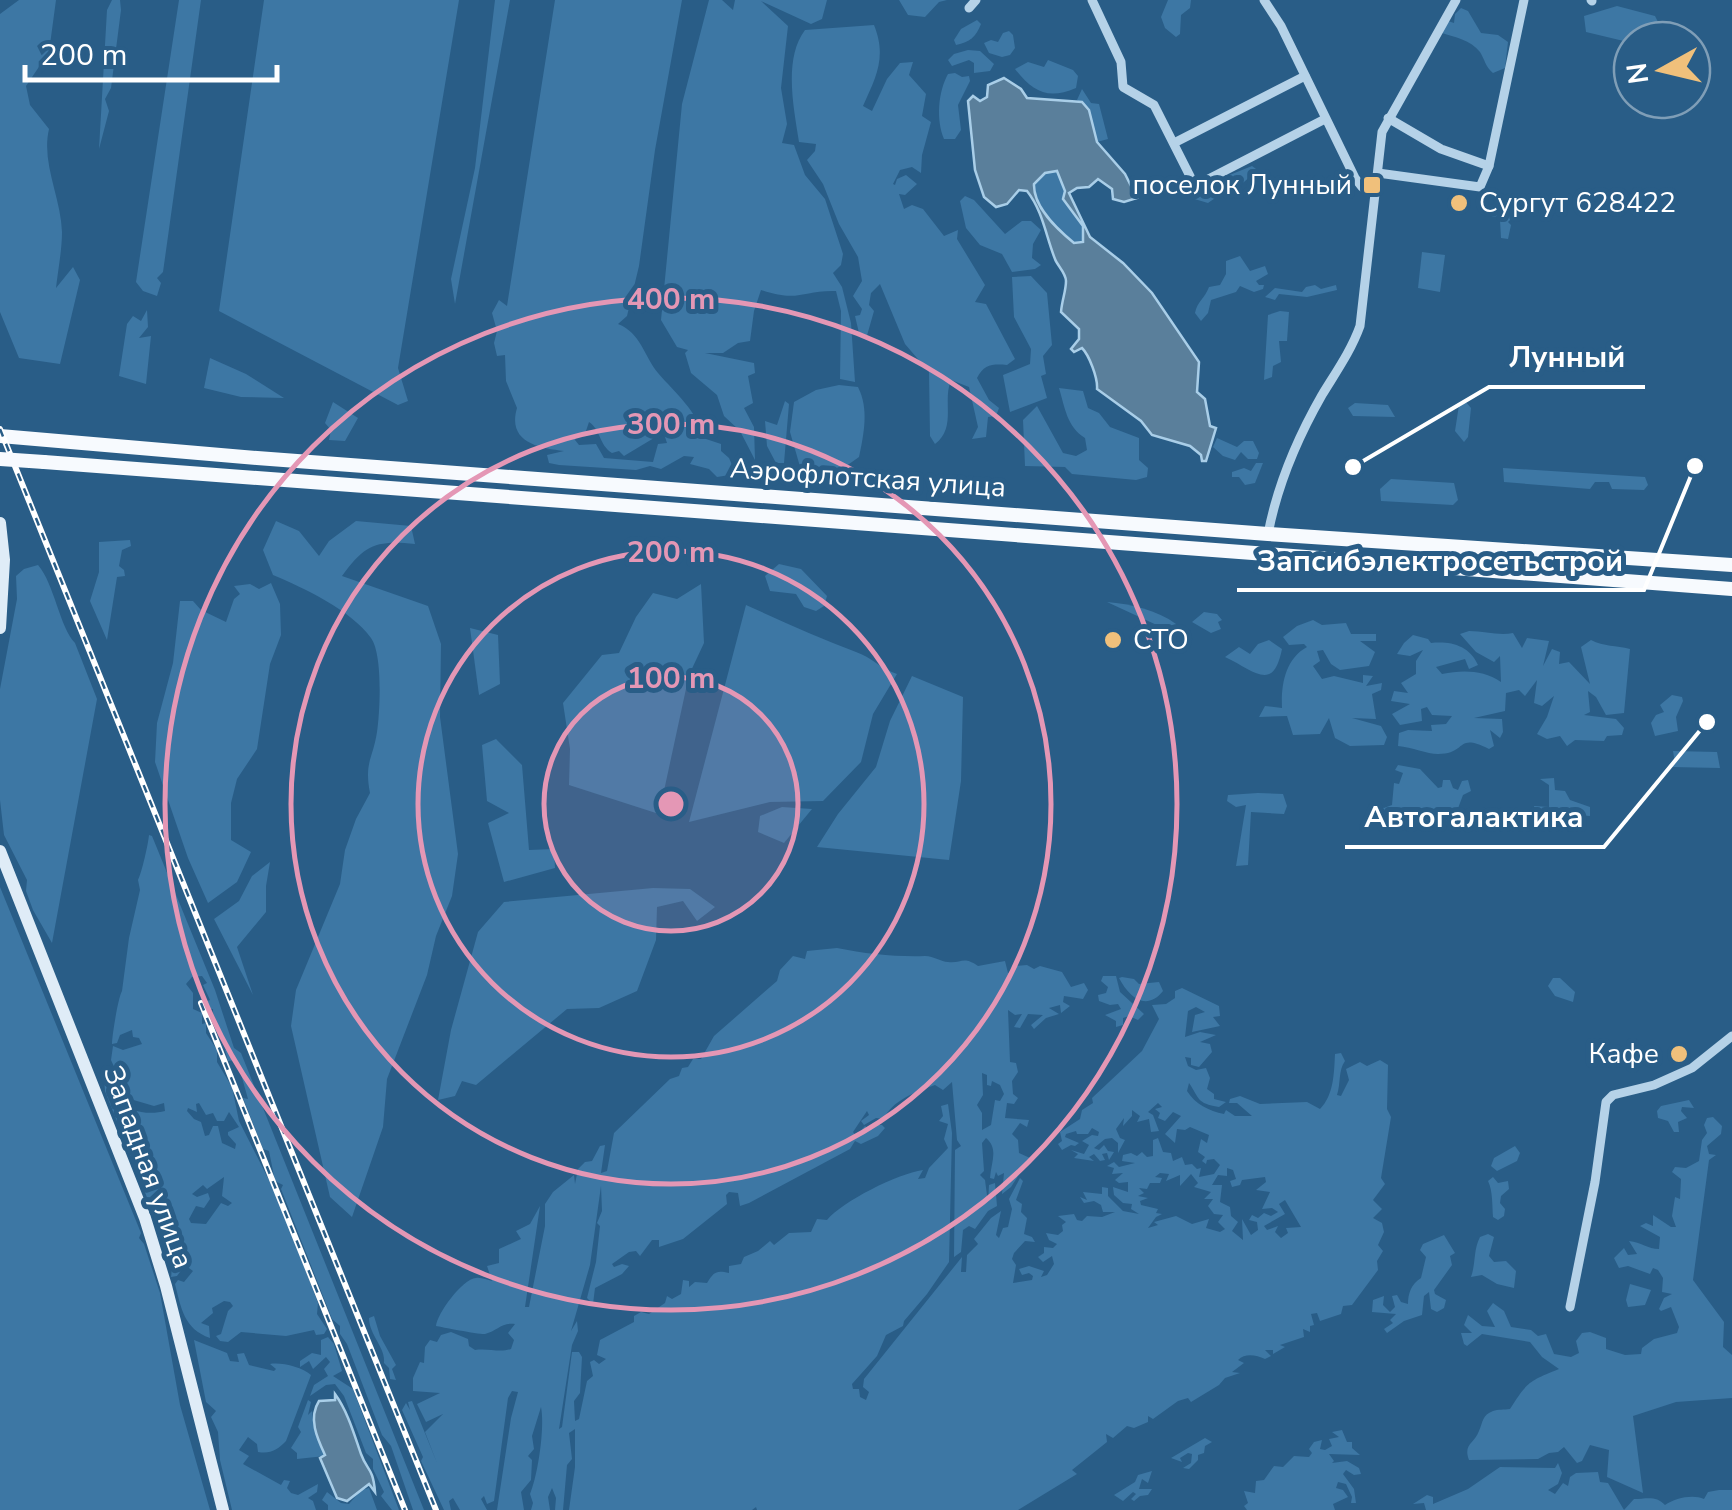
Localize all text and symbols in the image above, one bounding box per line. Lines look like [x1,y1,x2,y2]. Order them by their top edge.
scale bar [25,20,278,82]
north arrow [1612,20,1712,120]
text: 200 m [40,35,127,76]
text: N [1618,60,1659,86]
place label: поселок Лунный [1132,166,1352,204]
marker: поселок Лунный [1361,174,1383,196]
place label: Сургут 628422 [1479,184,1676,222]
marker: Сургут 628422 [1448,192,1470,214]
text: 400 m [627,279,715,320]
callout: Лунный [1489,327,1645,387]
text: Лунный [1509,337,1625,378]
text: 300 m [627,404,715,445]
street label: Аэрофлотская улица [729,449,1007,507]
callout: Запсибэлектросетьстрой [1237,530,1644,590]
text: 200 m [627,532,715,573]
text: Запсибэлектросетьстрой [1257,541,1623,582]
place label: СТО [1133,621,1189,659]
marker: СТО [1102,629,1124,651]
text: 100 m [627,658,715,699]
centre of rings [653,786,689,822]
callout: Автогалактика [1345,787,1604,847]
text: Автогалактика [1364,797,1584,838]
place label: Кафе [1589,1035,1659,1073]
marker: Кафе [1668,1043,1690,1065]
street label: Западная улица [94,1060,202,1274]

